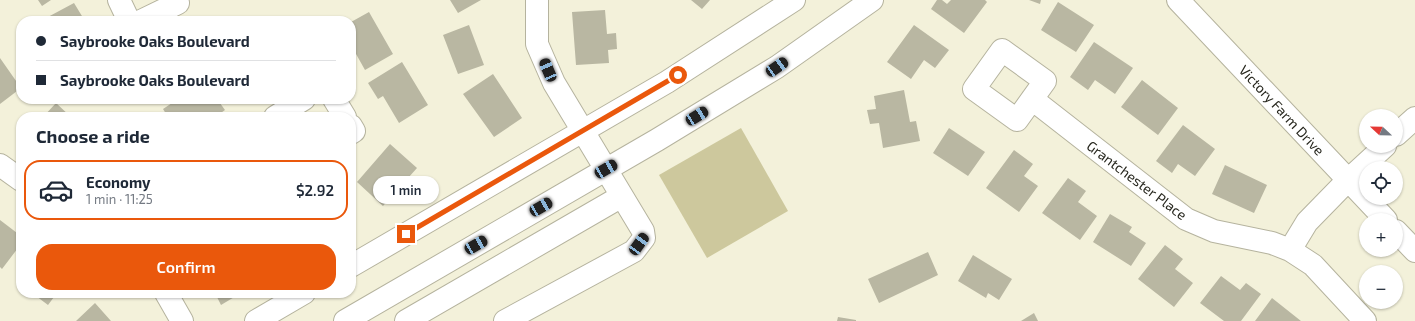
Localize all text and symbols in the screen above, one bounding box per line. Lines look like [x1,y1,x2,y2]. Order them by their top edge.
text: Saybrooke Oaks Boulevard [60,32,250,50]
car [764,55,790,79]
car [538,57,558,83]
street label: Victory Farm Drive [1236,61,1328,159]
route start [669,66,687,84]
text: Saybrooke Oaks Boulevard [60,71,250,89]
car [684,105,710,127]
north arrow [1359,109,1403,153]
map controls [1359,109,1403,309]
text: Choose a ride [36,125,150,147]
street label: Grantchester Place [1084,137,1190,223]
car [593,158,619,180]
button: locate [1359,161,1403,205]
icon: car [38,172,74,208]
text: Economy [86,173,151,191]
callout: 1 min [373,176,439,204]
text: $2.92 [296,181,334,199]
text: 1 min [391,182,421,198]
text: 1 min · 11:25 [86,191,153,207]
car [528,196,554,218]
button: + [1359,213,1403,257]
route end [397,225,415,243]
car [627,231,651,257]
car [463,234,489,256]
button: Confirm [36,244,336,290]
button: − [1359,265,1403,309]

